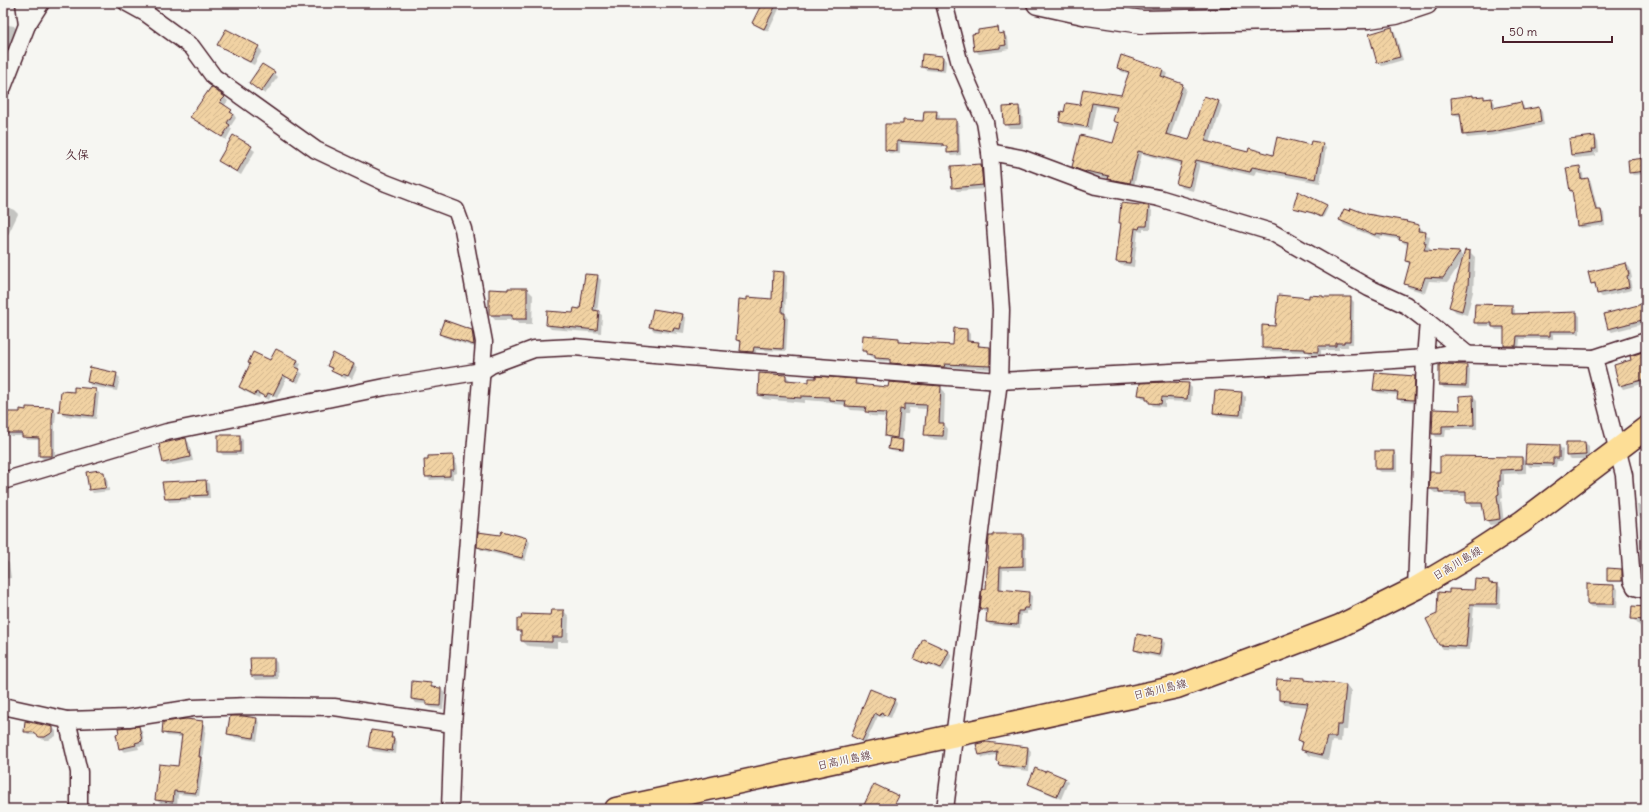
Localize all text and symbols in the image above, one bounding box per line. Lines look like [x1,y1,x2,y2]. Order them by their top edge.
scale bar [1503,18,1612,44]
text: 50 m [1509,24,1538,39]
district label: 久保 [65,147,89,162]
street label: 日高川島線 [1430,543,1484,583]
street label: 日高川島線 [1132,676,1188,702]
street label: 日高川島線 [816,747,872,773]

